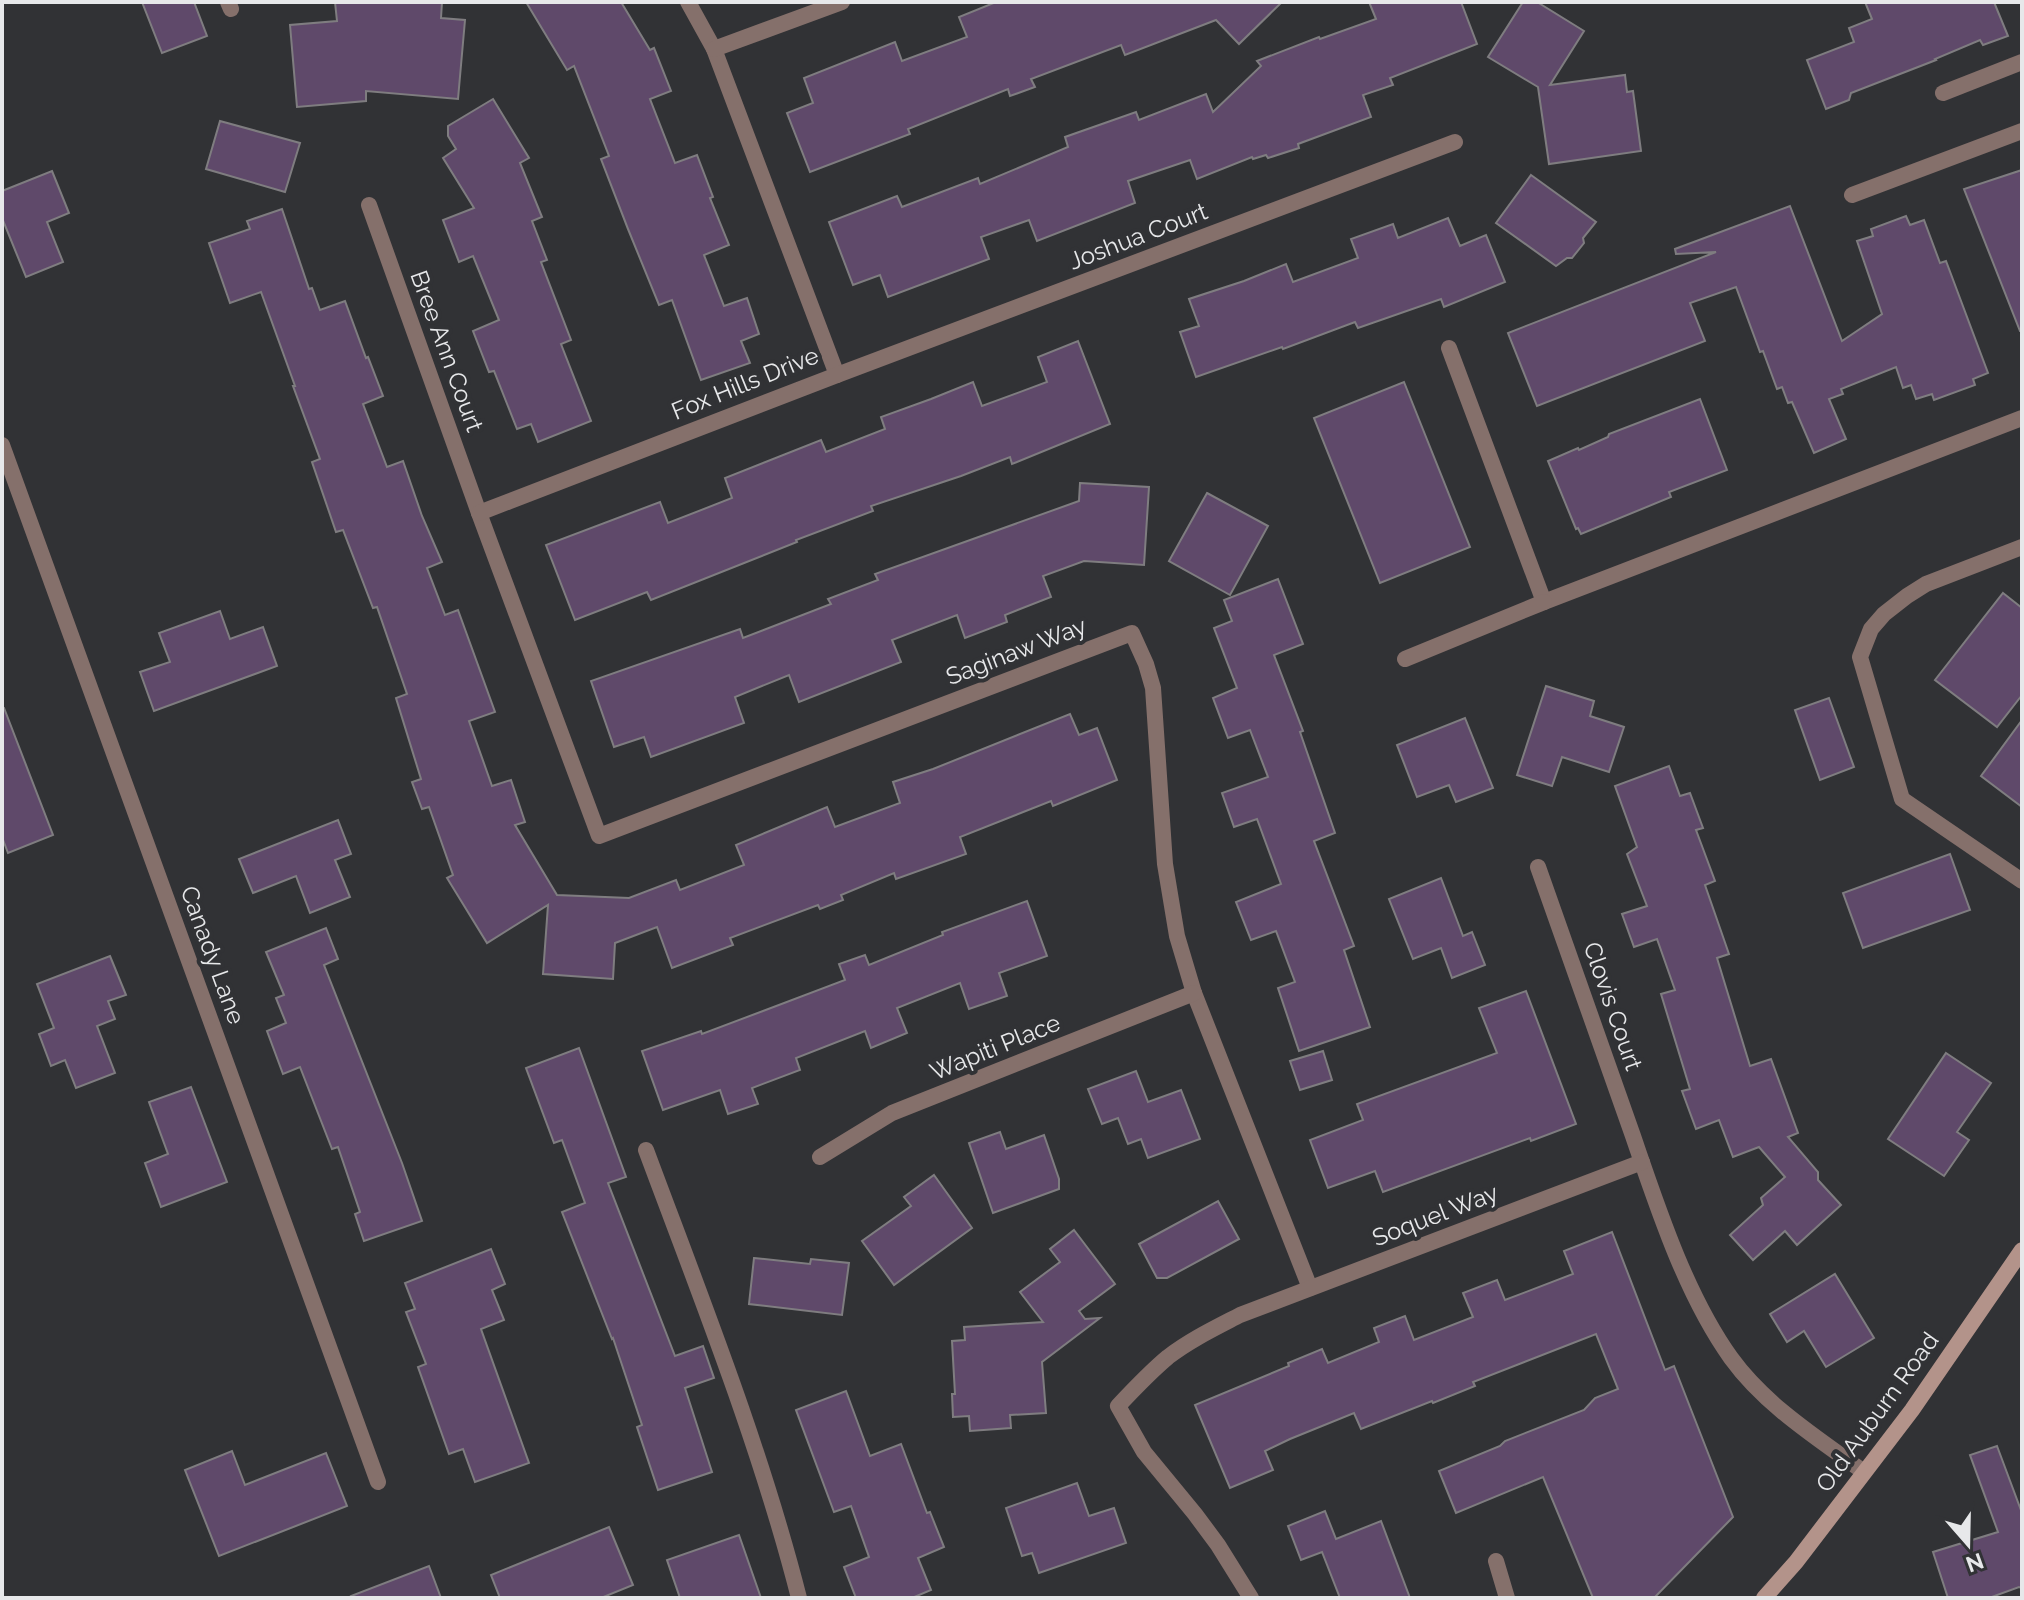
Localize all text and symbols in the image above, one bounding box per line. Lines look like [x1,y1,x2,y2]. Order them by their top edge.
street label: Joshua Court [1065,196,1211,276]
street label: Bree Ann Court [404,266,490,436]
street label: Fox Hills Drive [667,340,823,426]
street label: Saginaw Way [942,611,1090,691]
street label: Canady Lane [175,882,251,1028]
street label: Clovis Court [1577,938,1649,1074]
street label: Wapiti Place [926,1008,1064,1086]
street label: Soquel Way [1368,1178,1502,1252]
street label: Old Auburn Road [1809,1327,1945,1497]
north arrow [1928,1504,2008,1584]
text: N [1963,1548,1987,1578]

